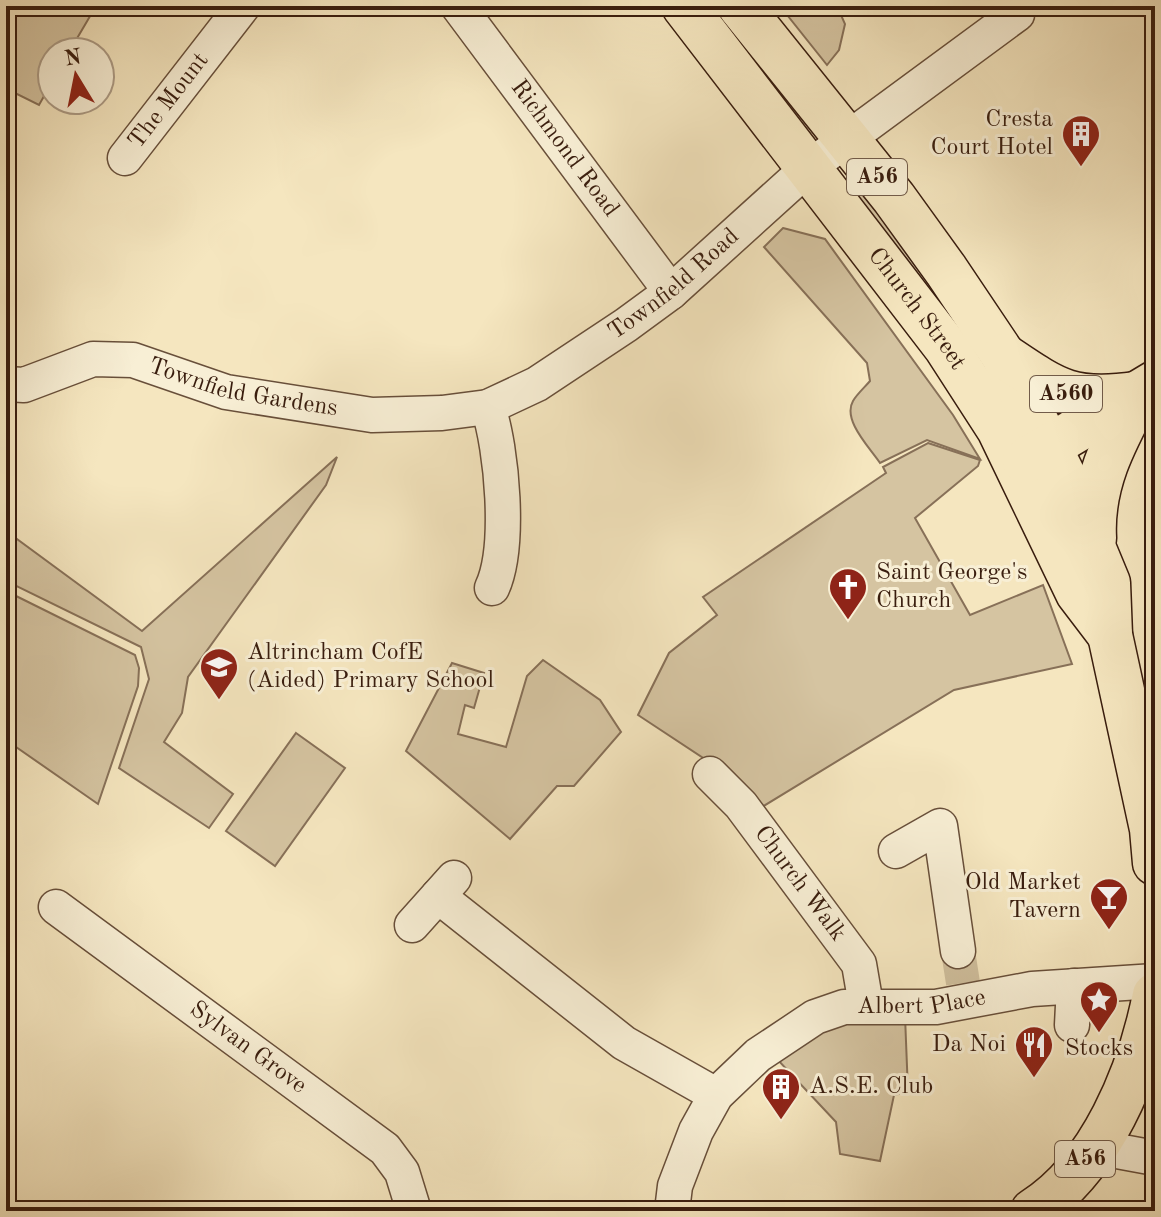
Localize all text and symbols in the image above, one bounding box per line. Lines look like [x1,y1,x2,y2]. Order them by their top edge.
north arrow [36,36,116,116]
text: N [63,46,83,71]
street label: The Mount [125,49,214,154]
street label: Richmond Road [506,76,623,222]
place label: Cresta Court Hotel [931,108,1053,160]
building icon: Cresta Court Hotel [1060,113,1102,168]
road number: A56 [847,159,907,195]
street label: Townfield Road [604,224,744,345]
street label: Church Street [863,244,970,374]
street label: Townfield Gardens [145,354,339,421]
road number: A560 [1030,376,1102,412]
place label: Saint George's Church [876,561,1028,613]
church icon: Saint George's Church [827,566,869,621]
place label: Altrincham CofE (Aided) Primary School [247,641,494,693]
school or university icon: Altrincham CofE (Aided) Primary School [198,646,240,701]
street label: Church Walk [749,822,850,946]
place label: Old Market Tavern [965,871,1081,923]
bar icon: Old Market Tavern [1088,876,1130,931]
place icon: Stocks [1078,979,1120,1034]
street label: Albert Place [857,986,988,1020]
street label: Sylvan Grove [185,997,311,1099]
restaurant icon: Da Noi [1013,1024,1055,1079]
place label: Da Noi [932,1033,1006,1057]
place label: Stocks [1065,1037,1133,1061]
building icon: A.S.E. Club [760,1066,802,1121]
place label: A.S.E. Club [809,1075,933,1099]
road number: A56 [1055,1141,1115,1177]

